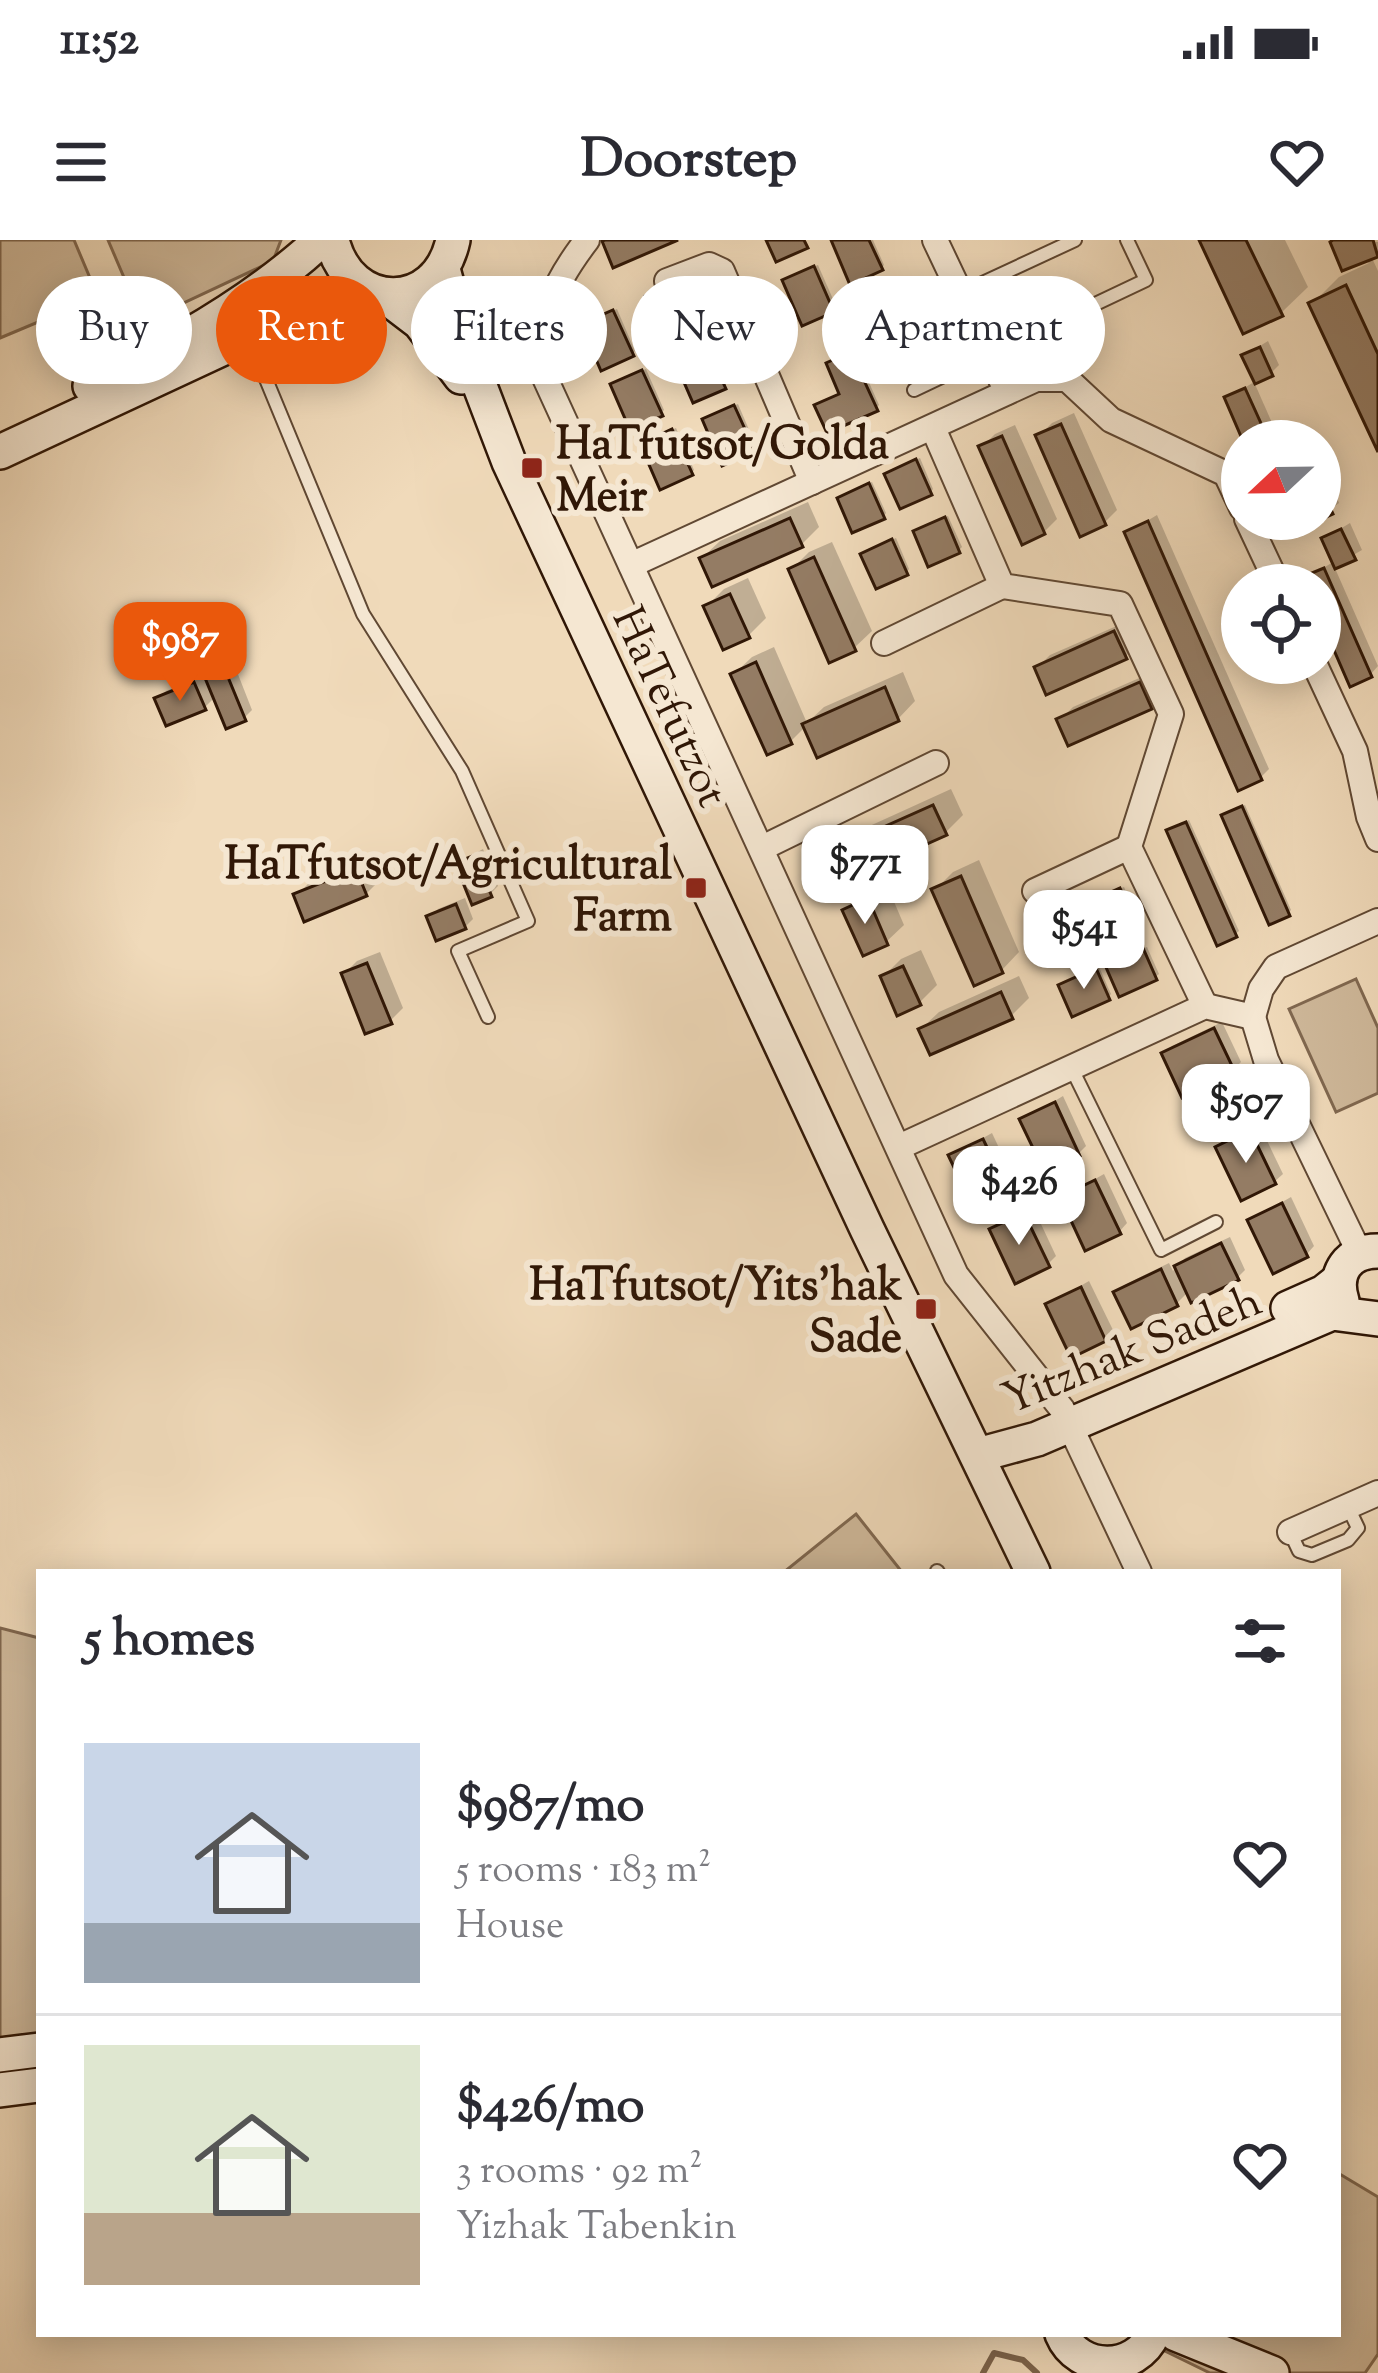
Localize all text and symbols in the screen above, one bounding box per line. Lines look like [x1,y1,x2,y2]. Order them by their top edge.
text: 11:52 [60,10,139,75]
text: Doorstep [581,123,797,201]
icon: menu [48,129,114,195]
icon: heart [1264,129,1330,195]
chip: Buy [36,276,192,384]
chip: Rent [216,276,387,384]
chip: Filters [411,276,607,384]
chip: New [631,276,798,384]
chip: Apartment [822,276,1105,384]
place label: HaTfutsot/Golda Meir [556,415,889,532]
north arrow [1221,420,1341,540]
map controls [1221,420,1341,684]
marker: HaTfutsot/Golda Meir [519,455,545,481]
button: locate [1221,564,1341,684]
street label: HaTefutzot [592,597,742,819]
pin: $987 [109,602,251,704]
text: $987 [141,613,219,669]
pin: $771 [794,825,936,927]
place label: HaTfutsot/Agricultural Farm [225,835,673,952]
text: $771 [828,836,902,892]
marker: HaTfutsot/Agricultural Farm [683,875,709,901]
pin: $541 [1013,890,1155,992]
text: $541 [1050,901,1118,957]
pin: $507 [1175,1064,1317,1166]
text: $507 [1209,1075,1283,1131]
pin: $426 [948,1146,1090,1248]
text: $426 [980,1157,1058,1213]
place label: HaTfutsot/Yits'hak Sade [529,1256,902,1373]
street label: Yitzhak Sadeh [994,1272,1272,1435]
marker: HaTfutsot/Yits'hak Sade [913,1296,939,1322]
text: 5 homes [84,1605,255,1678]
icon: filters [1227,1608,1293,1674]
text: $987/mo [456,1771,644,1844]
icon: home [180,1791,324,1935]
icon: heart [1227,1830,1293,1896]
text: 5 rooms · 183 m² [456,1844,711,1900]
text: House [456,1900,564,1956]
text: $426/mo [456,2072,644,2145]
icon: home [180,2093,324,2237]
icon: heart [1227,2132,1293,2198]
text: 3 rooms · 92 m² [456,2145,702,2201]
text: Yizhak Tabenkin [456,2201,737,2257]

